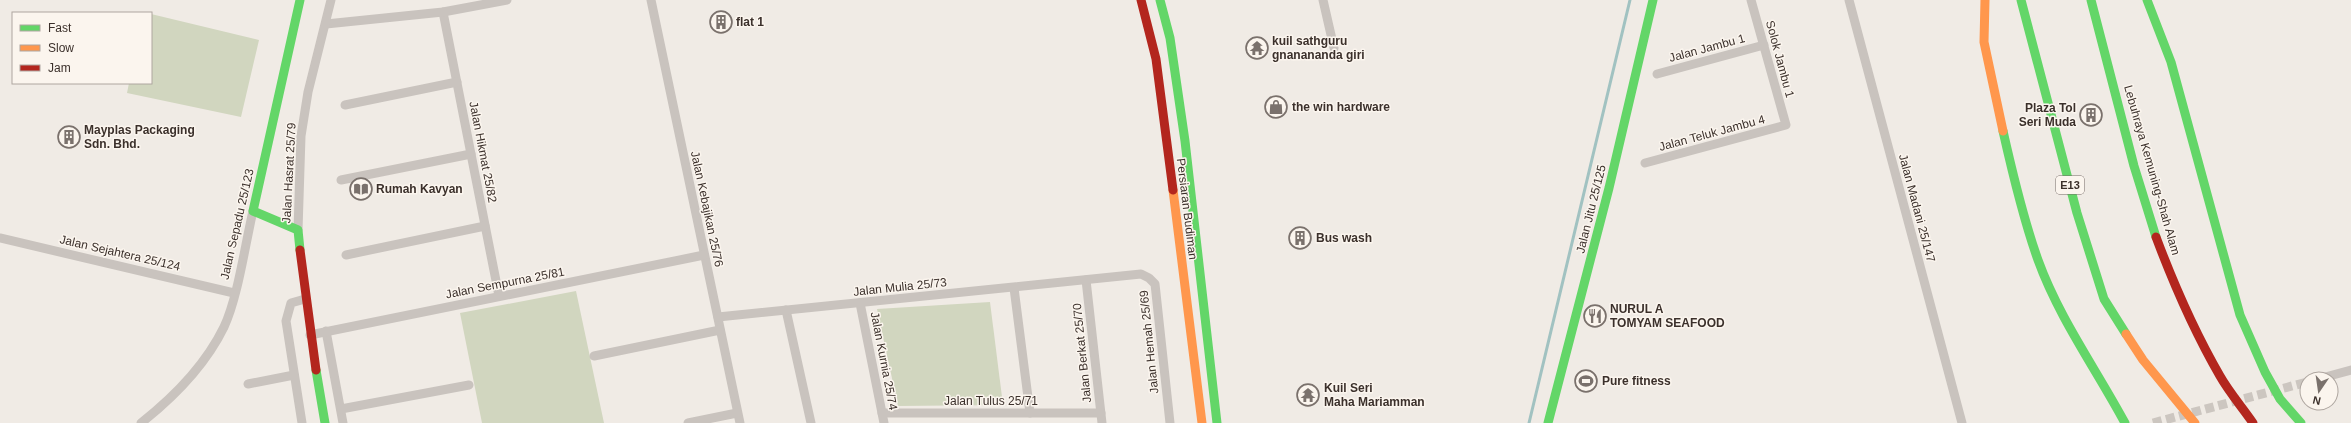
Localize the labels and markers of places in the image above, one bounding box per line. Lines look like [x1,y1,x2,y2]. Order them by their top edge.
building icon: flat 1 [708,9,734,35]
place label: flat 1 [736,15,764,29]
place label: kuil sathguru gnanananda giri [1272,34,1365,62]
temple icon: kuil sathguru gnanananda giri [1244,35,1270,61]
shop icon: the win hardware [1263,94,1289,120]
place label: the win hardware [1292,100,1390,114]
place label: Plaza Tol Seri Muda [2019,101,2076,129]
building icon: Plaza Tol Seri Muda [2078,102,2104,128]
place label: Mayplas Packaging Sdn. Bhd. [84,123,195,151]
building icon: Mayplas Packaging Sdn. Bhd. [56,124,82,150]
library icon: Rumah Kavyan [348,176,374,202]
place label: Rumah Kavyan [376,182,463,196]
building icon: Bus wash [1287,225,1313,251]
place label: Bus wash [1316,231,1372,245]
place label: NURUL A TOMYAM SEAFOOD [1610,302,1725,330]
restaurant icon: NURUL A TOMYAM SEAFOOD [1582,303,1608,329]
sports icon: Pure fitness [1573,368,1599,394]
place label: Pure fitness [1602,374,1671,388]
place label: Kuil Seri Maha Mariamman [1324,381,1425,409]
temple icon: Kuil Seri Maha Mariamman [1295,382,1321,408]

